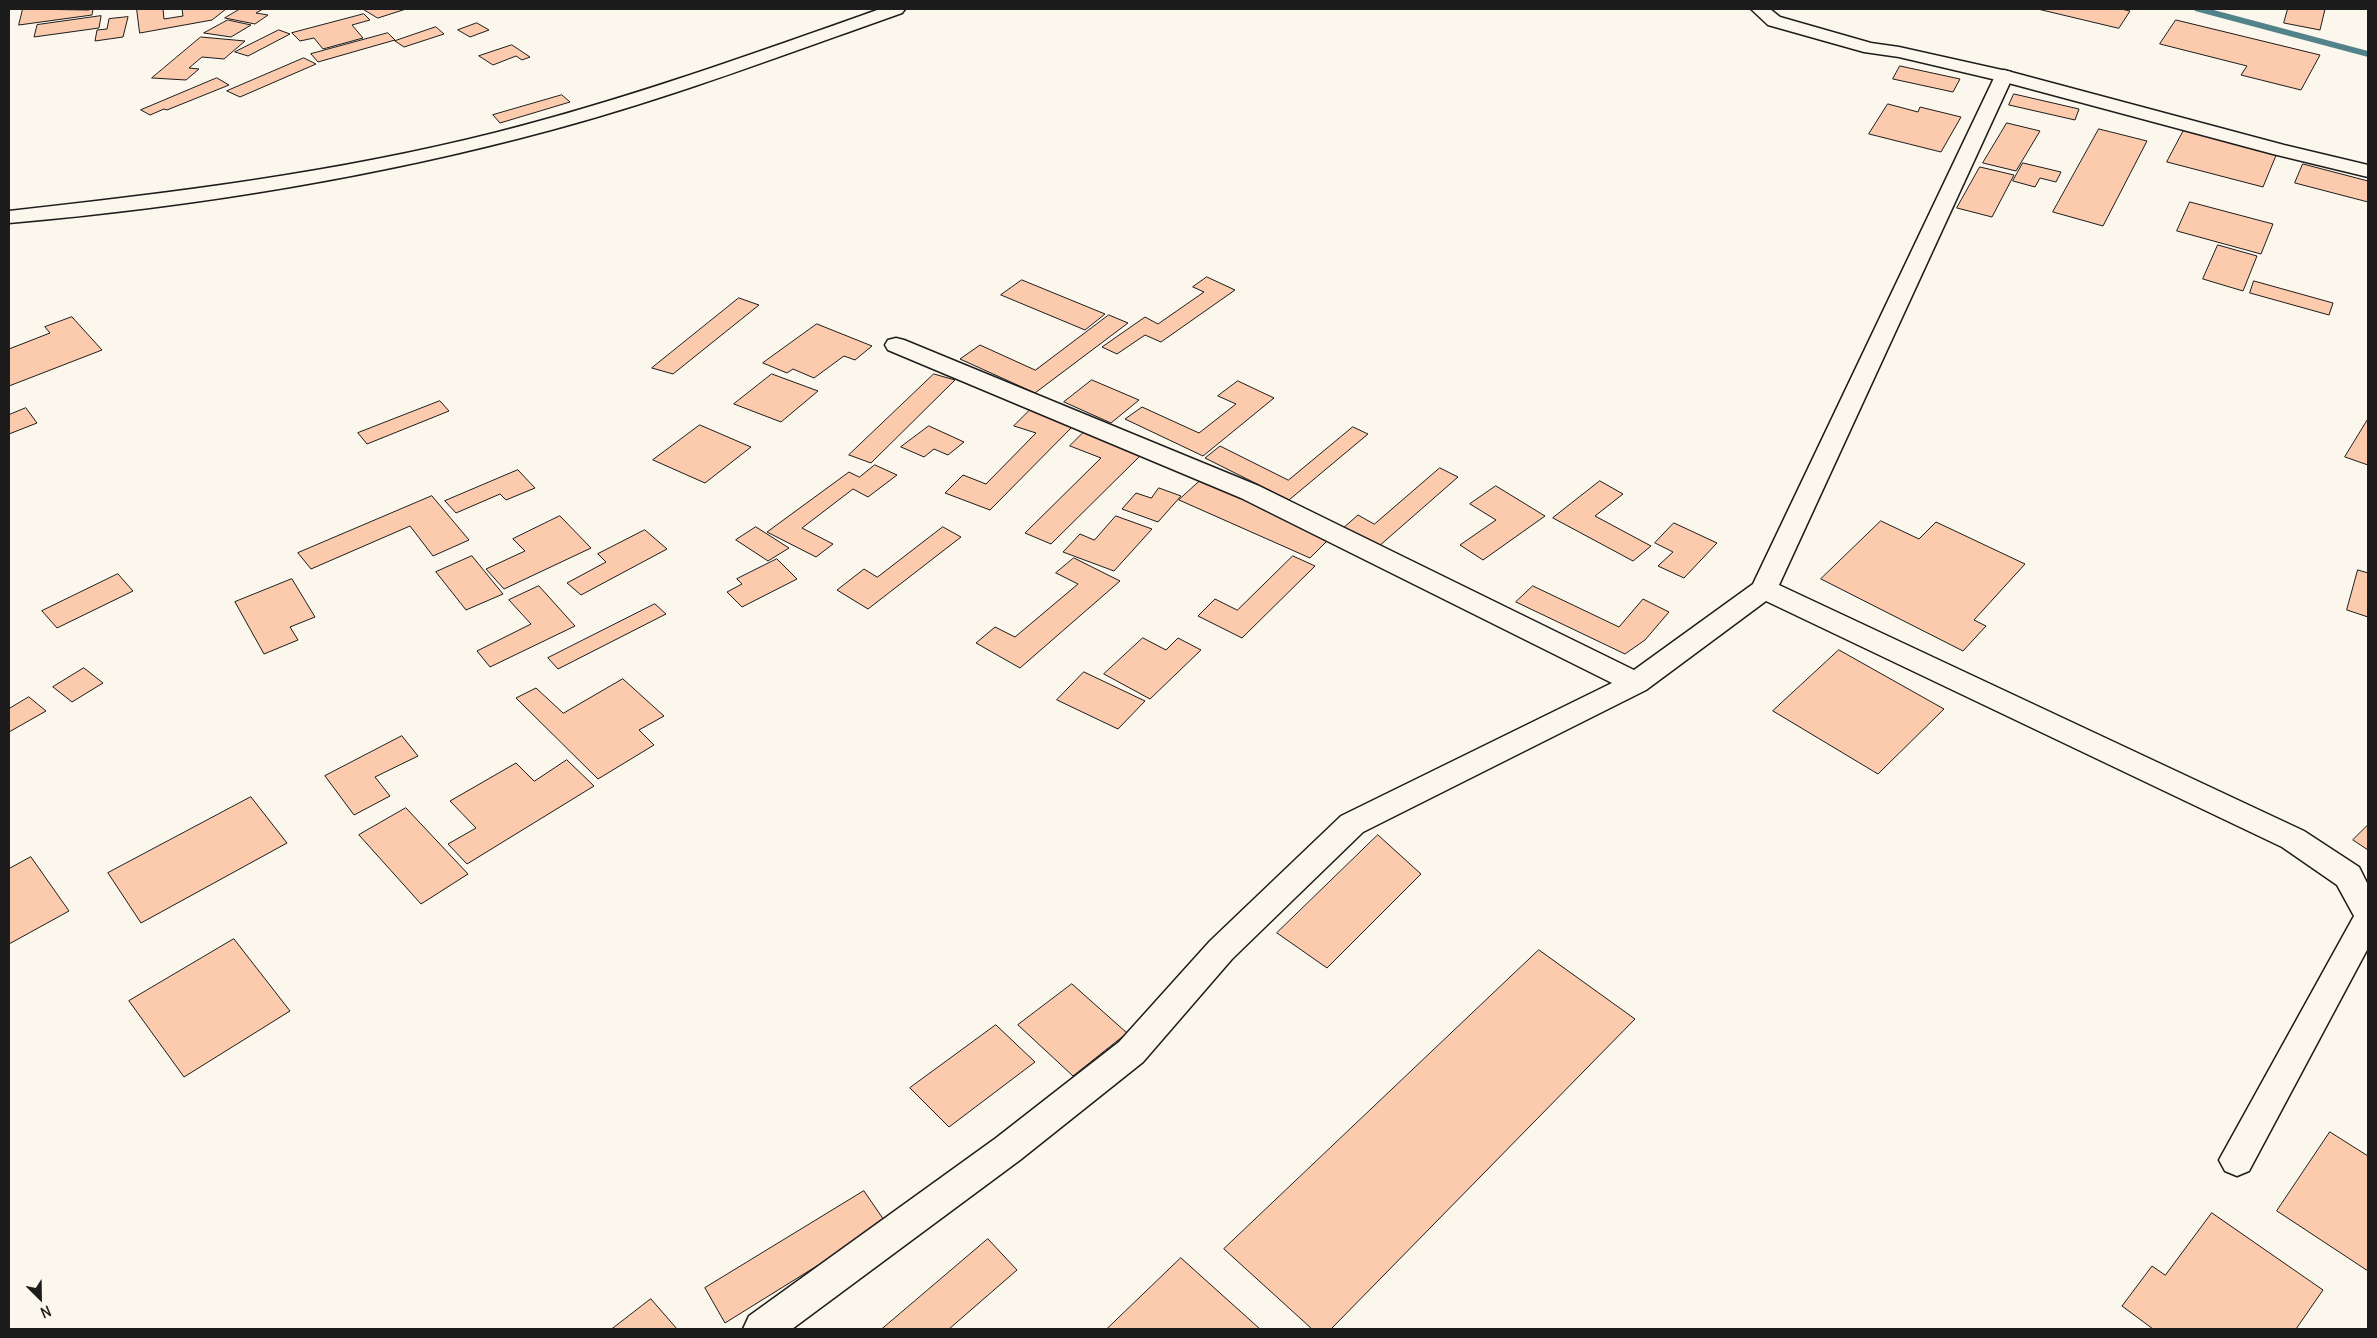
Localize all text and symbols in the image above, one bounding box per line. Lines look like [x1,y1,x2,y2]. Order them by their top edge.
north arrow [15,1273,65,1323]
text: N [38,1302,54,1322]

